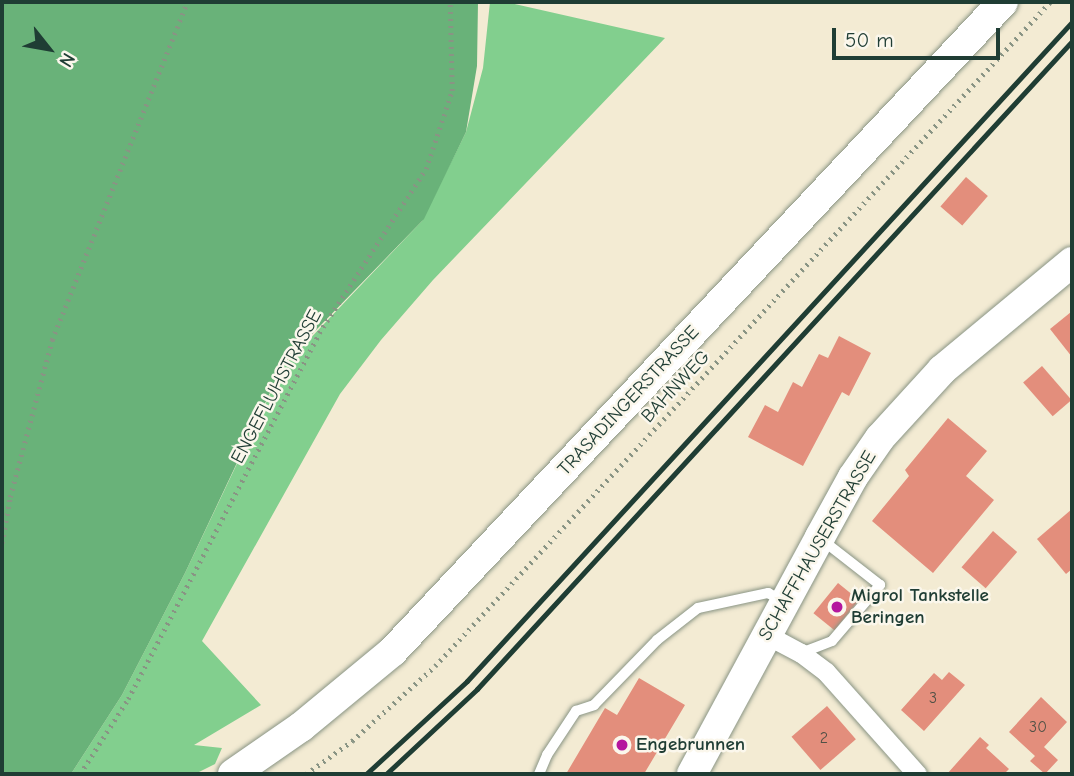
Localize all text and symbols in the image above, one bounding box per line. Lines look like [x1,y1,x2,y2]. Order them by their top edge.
north arrow [14,14,84,84]
scale bar [836,14,1004,58]
text: 50 m [845,28,894,52]
text: N [54,49,80,71]
street label: ENGEFLUHSTRASSE [227,306,327,468]
street label: TRASADINGERSTRASSE [554,321,704,481]
street label: BAHNWEG [637,346,715,428]
street label: SCHAFFHAUSERSTRASSE [754,447,882,645]
place label: Migrol Tankstelle Beringen [851,585,989,629]
marker: Migrol Tankstelle Beringen [829,599,845,615]
house number: 3 [929,688,937,708]
house number: 30 [1029,717,1047,737]
house number: 2 [820,728,828,748]
place label: Engebrunnen [636,734,745,756]
marker: Engebrunnen [614,737,630,753]

